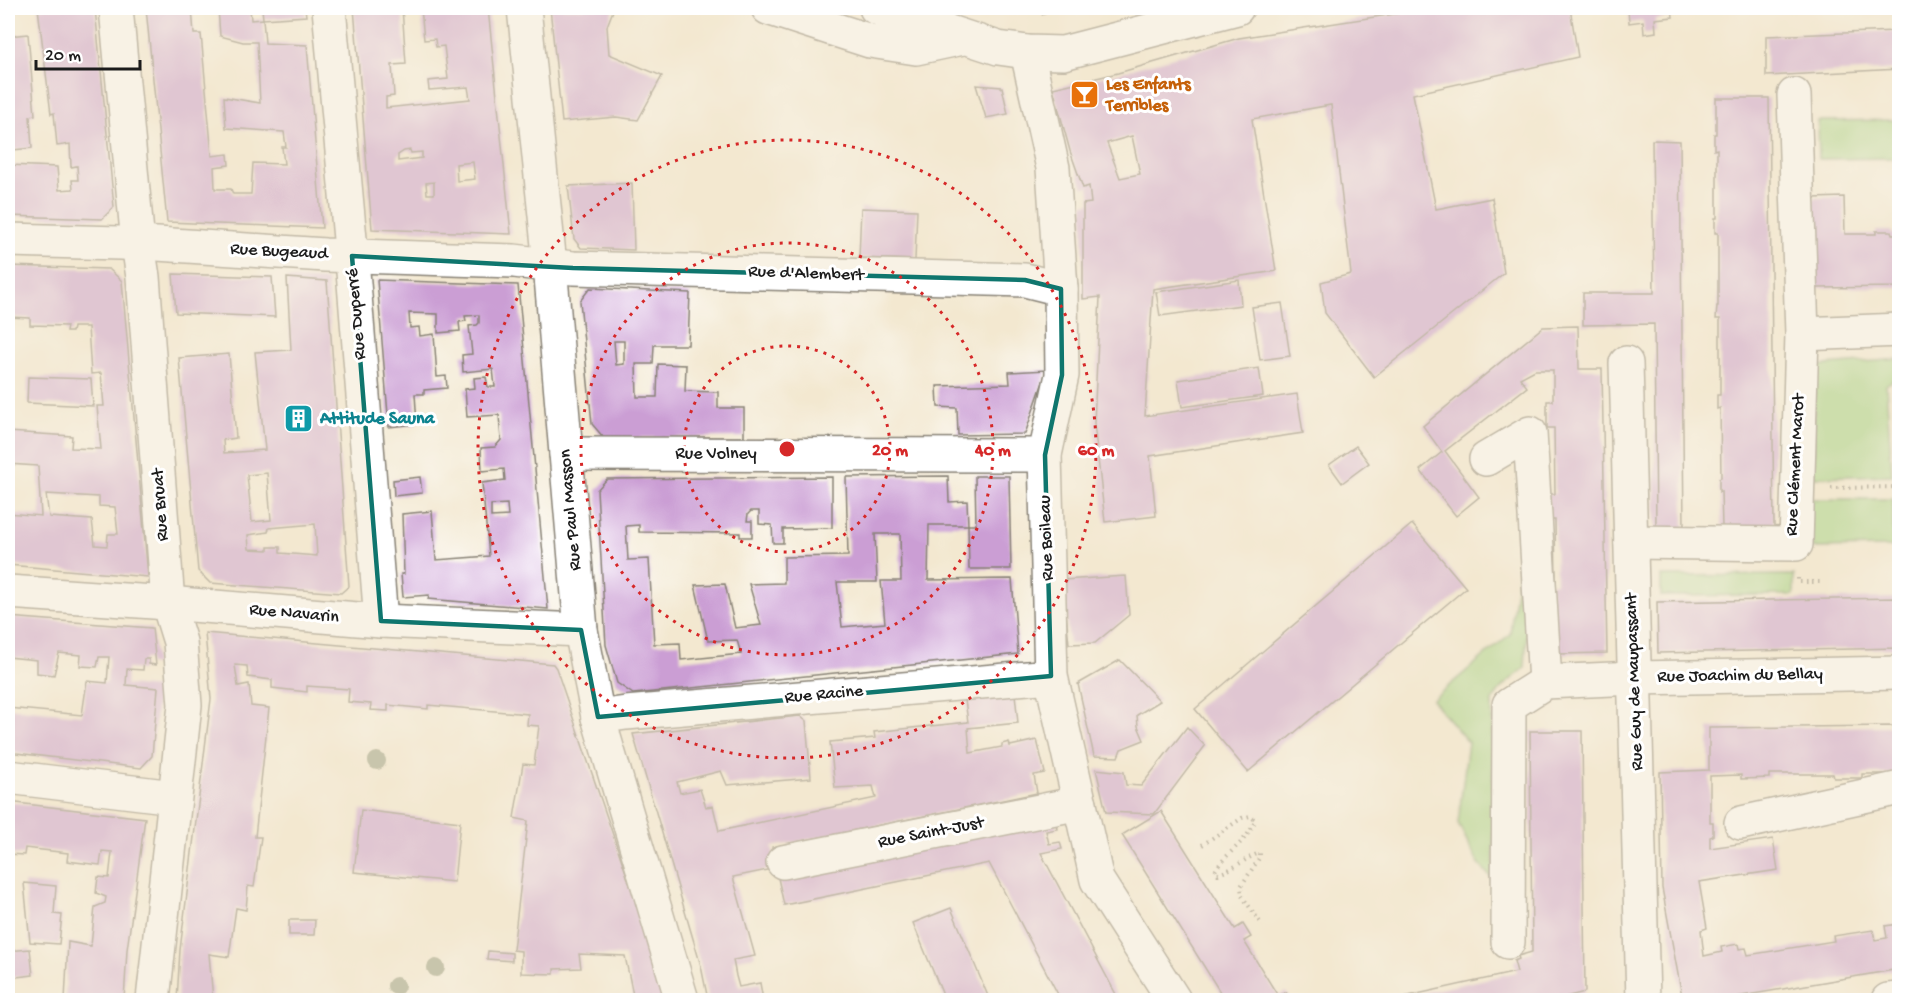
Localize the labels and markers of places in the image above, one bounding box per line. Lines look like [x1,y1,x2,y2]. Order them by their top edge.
place label: Les Enfants Terribles [1104,75,1192,117]
bar icon: Les Enfants Terribles [1069,79,1101,111]
building icon: Attitude Sauna [283,403,315,435]
place label: Attitude Sauna [319,409,435,430]
centre of rings [777,439,797,459]

